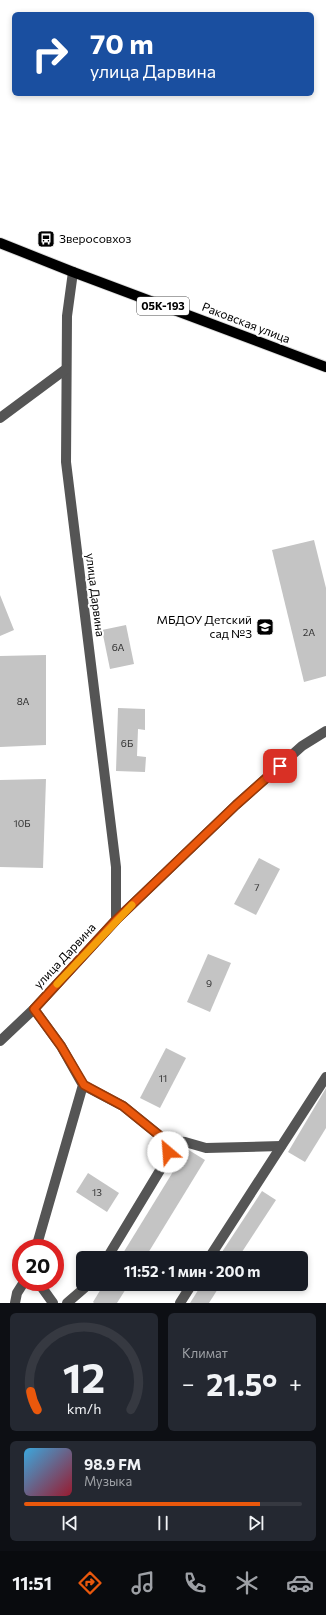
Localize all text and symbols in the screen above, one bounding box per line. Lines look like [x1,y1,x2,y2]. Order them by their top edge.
text: 70 m [90,26,154,60]
icon: right [24,28,76,80]
text: улица Дарвина [90,60,216,82]
bus stop icon: Зверосовхоз [36,229,56,249]
place label: Зверосовхоз [59,231,131,245]
road number: 05К-193 [137,297,189,315]
street label: Раковская улица [200,299,292,345]
street label: улица Дарвина [84,552,108,637]
place label: МБДОУ Детский сад №3 [156,612,252,640]
school or university icon: МБДОУ Детский сад №3 [255,617,275,637]
house number: 2А [303,626,315,638]
house number: 6А [112,641,124,653]
house number: 8А [17,695,29,707]
house number: 6Б [121,737,133,749]
pin [263,749,297,783]
icon: arrive [269,755,291,777]
house number: 10Б [13,817,31,829]
house number: 7 [254,881,260,893]
street label: улица Дарвина [30,920,98,991]
house number: 9 [206,977,212,989]
house number: 11 [159,1072,167,1084]
position arrow [147,1131,189,1173]
house number: 13 [92,1186,102,1198]
speed limit sign: 20 [12,1239,64,1291]
text: 11:52 · 1 мин · 200 m [124,1262,260,1280]
text: Климат [182,1345,228,1361]
text: 12 [63,1351,105,1402]
text: 21.5° [206,1365,277,1402]
text: − [182,1370,195,1397]
text: + [289,1370,302,1397]
text: km/h [67,1399,101,1417]
text: 98.9 FM [84,1455,141,1473]
text: Музыка [84,1473,132,1489]
icon: previous [59,1512,81,1534]
icon: pause [152,1512,174,1534]
icon: next [245,1512,267,1534]
icon: directions [76,1569,104,1597]
icon: music [129,1569,157,1597]
icon: phone [181,1569,209,1597]
icon: climate [233,1569,261,1597]
icon: car [286,1569,314,1597]
text: 11:51 [12,1572,52,1594]

